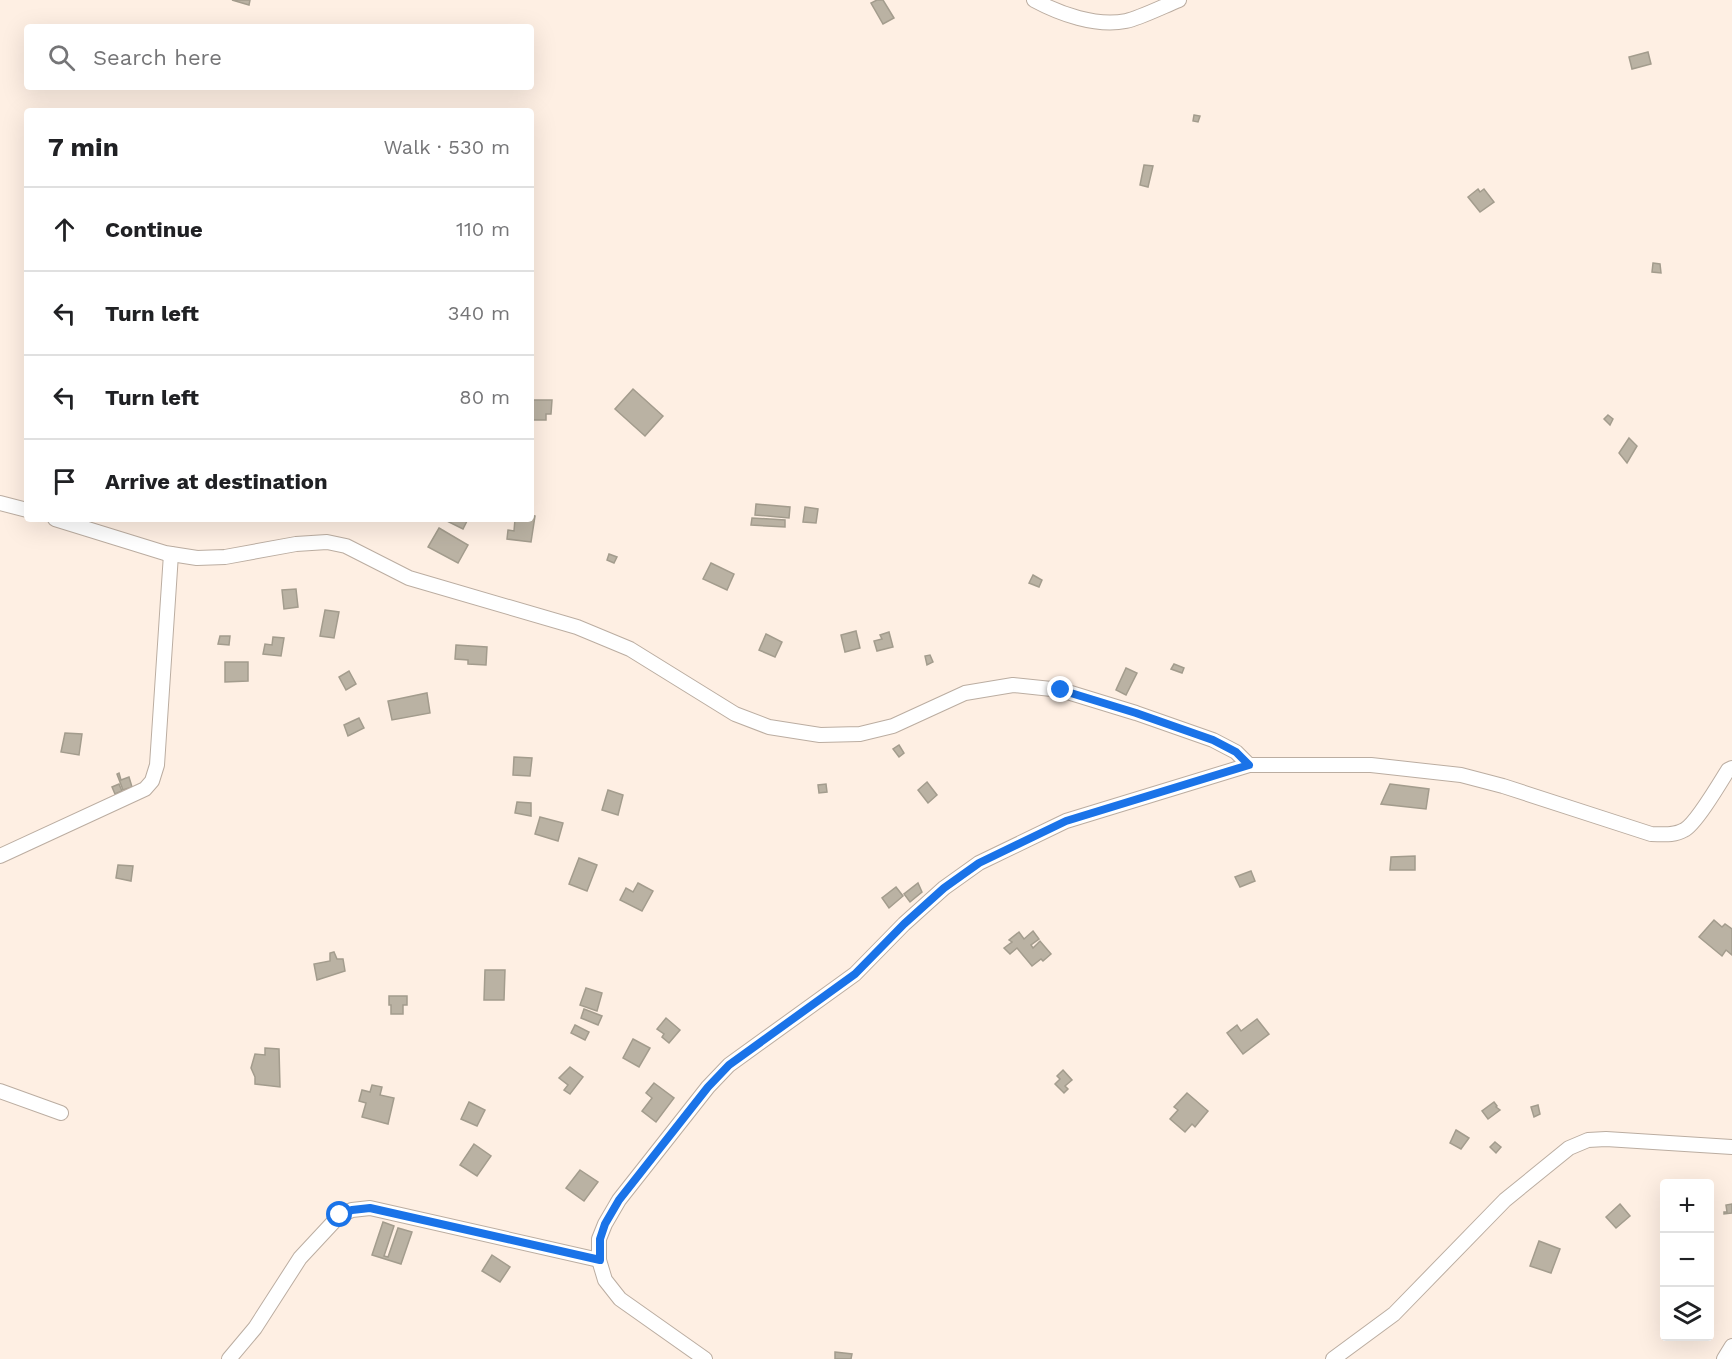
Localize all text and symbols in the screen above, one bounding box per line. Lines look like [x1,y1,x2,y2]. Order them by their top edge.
search box [24,24,534,90]
icon: search [45,41,78,74]
text: Search here [93,45,222,70]
text: 7 min [48,132,119,162]
text: Walk · 530 m [383,135,510,159]
icon: ahead [48,213,81,246]
text: Continue [105,217,203,242]
text: 110 m [456,217,510,241]
icon: left [48,297,81,330]
text: Turn left [105,301,199,326]
text: 340 m [448,301,510,325]
icon: left [48,381,81,414]
text: Turn left [105,385,199,410]
text: 80 m [459,385,510,409]
icon: arrive [48,465,81,498]
text: Arrive at destination [105,469,328,494]
route end [1047,676,1073,702]
map controls [1660,1179,1714,1341]
button: + [1660,1179,1714,1233]
route start [326,1201,352,1227]
button: − [1660,1233,1714,1287]
button: layers [1660,1287,1714,1341]

